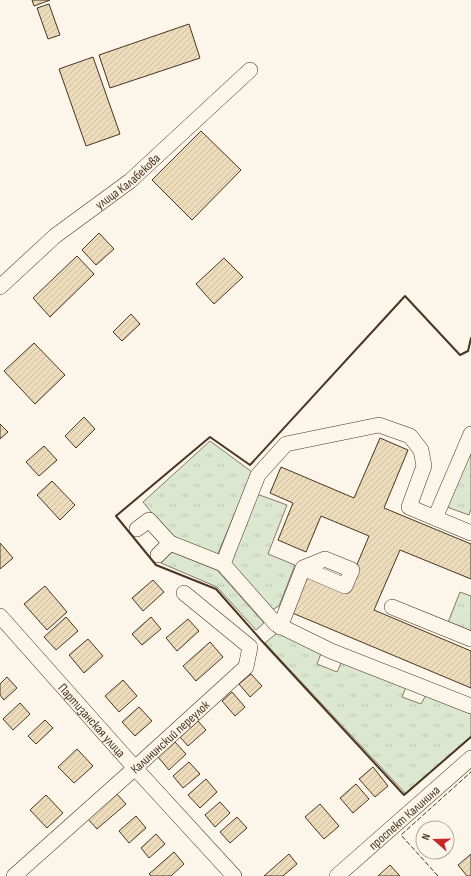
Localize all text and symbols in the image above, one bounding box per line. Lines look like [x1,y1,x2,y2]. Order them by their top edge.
street label: улица Калабекова [92,150,164,213]
street label: Партизанская улица [55,680,129,761]
street label: Калининский переулок [127,697,213,777]
street label: проспект Калинина [365,782,443,854]
north arrow [415,820,455,860]
text: N [419,832,433,842]

